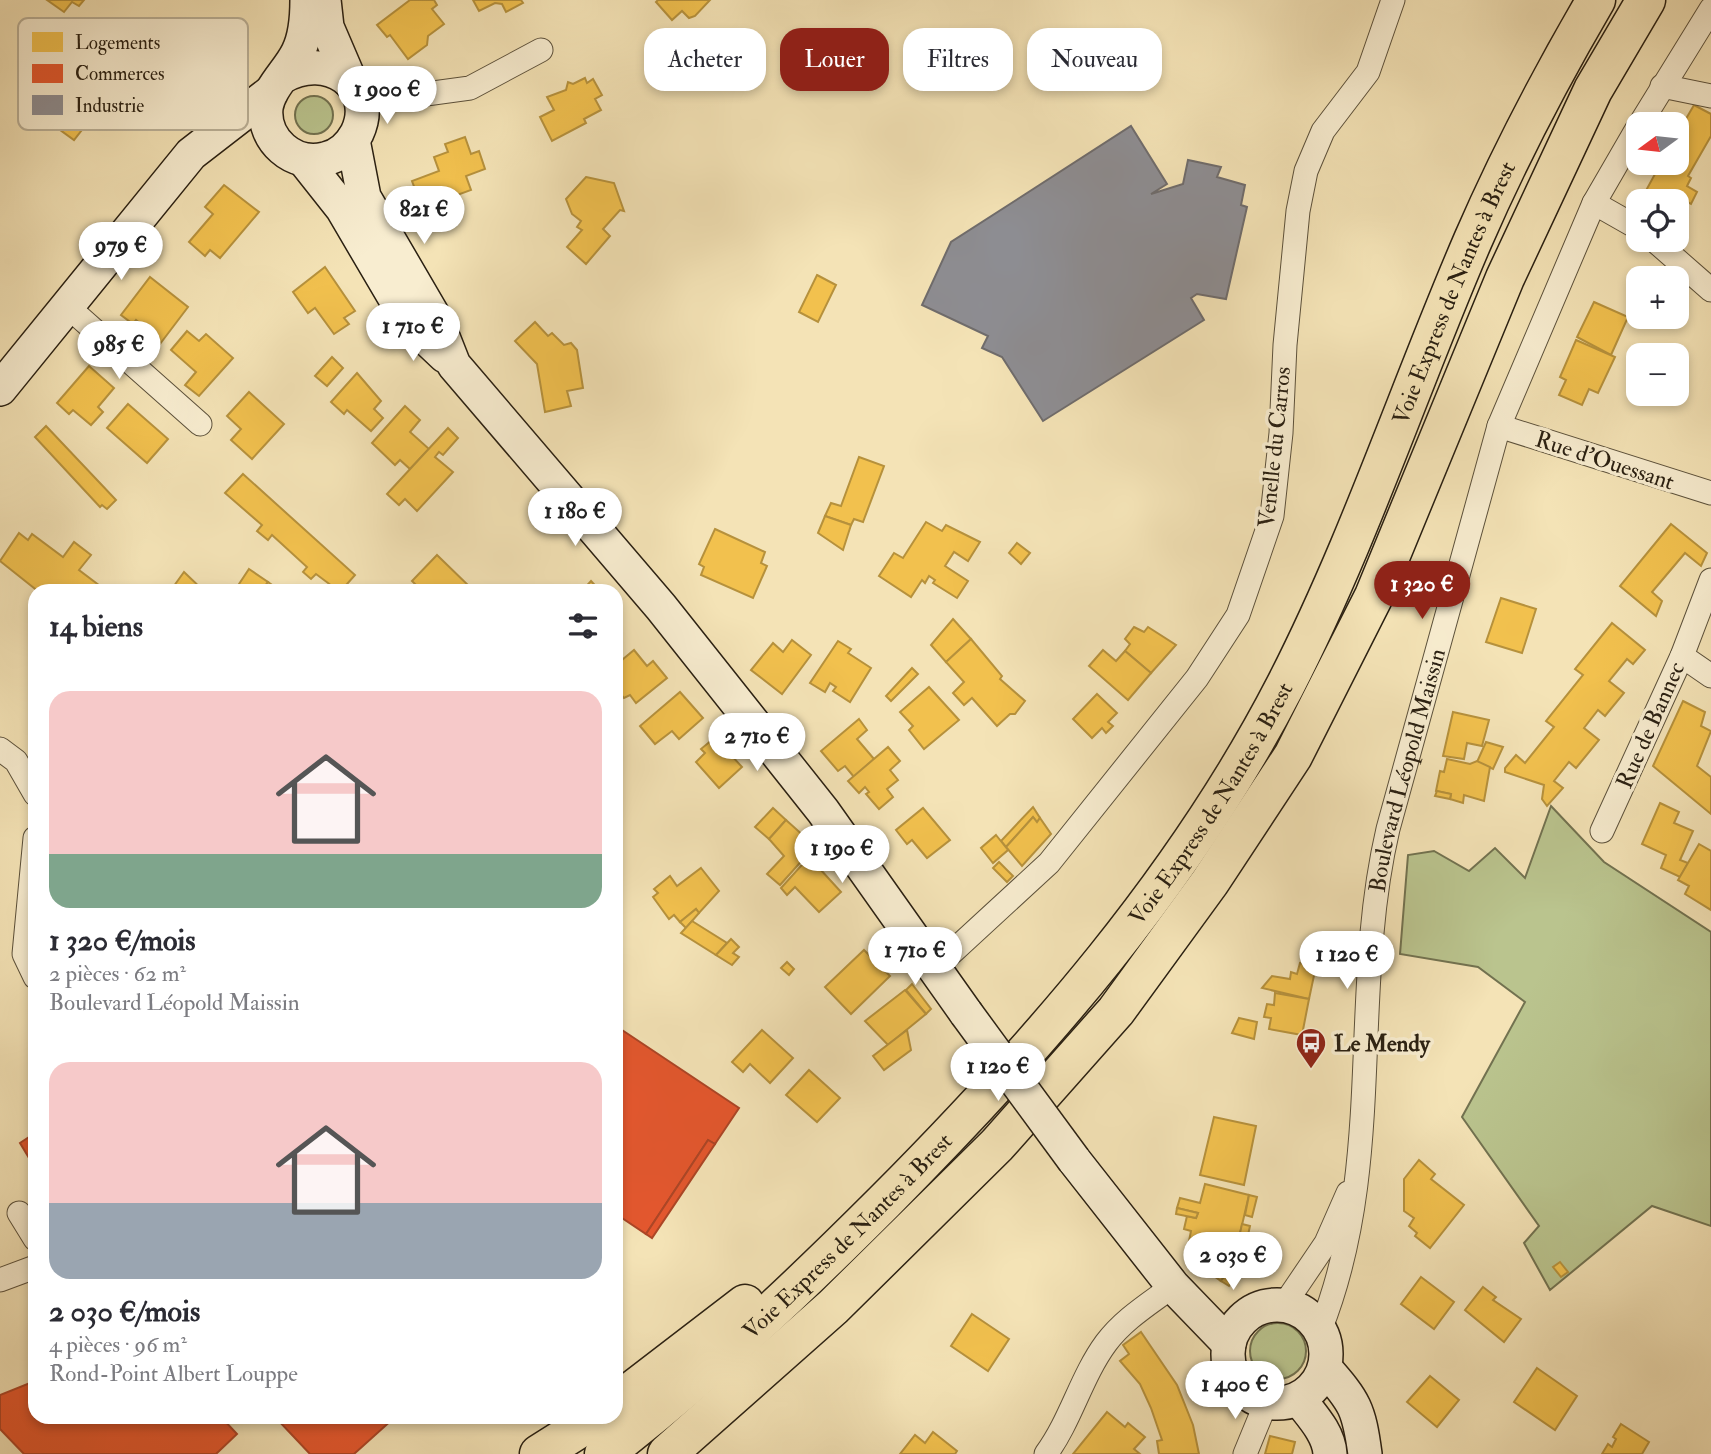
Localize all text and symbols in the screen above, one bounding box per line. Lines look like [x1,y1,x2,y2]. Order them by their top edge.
legend [18,18,248,130]
chip: Acheter [644,28,766,91]
chip: Louer [780,28,889,91]
chip: Filtres [903,28,1013,91]
chip: Nouveau [1027,28,1162,91]
text: Logements [75,31,160,55]
text: Commerces [75,62,165,86]
pin: 1 900 € [322,66,452,126]
text: 1 900 € [354,74,420,103]
text: Industrie [75,94,144,118]
north arrow [1626,112,1689,175]
map controls [1626,112,1689,406]
street label: Voie Express de Nantes à Brest [1386,157,1522,429]
pin: 821 € [375,187,473,246]
button: locate [1626,189,1689,252]
text: 821 € [400,194,448,223]
pin: 979 € [72,222,170,282]
text: 979 € [95,230,147,259]
button: + [1626,266,1689,329]
pin: 1 710 € [348,304,478,363]
text: 1 710 € [382,311,444,340]
pin: 985 € [70,322,168,381]
text: 985 € [94,329,145,358]
button: − [1626,343,1689,406]
street label: Venelle du Carros [1252,365,1297,529]
street label: Rue d'Ouessant [1532,424,1678,497]
pin: 1 180 € [510,489,640,548]
text: 1 180 € [544,496,606,525]
pin: 1 320 € [1357,562,1487,621]
text: 1 320 € [1390,569,1454,598]
icon: filters [564,607,602,645]
text: 14 biens [49,608,143,645]
street label: Boulevard Léopold Maissin [1363,645,1452,894]
street label: Rue de Bannec [1610,657,1691,793]
street label: Voie Express de Nantes à Brest [1123,678,1299,931]
pin: 2 710 € [692,714,822,773]
text: 2 710 € [724,721,790,750]
icon: home [263,736,389,862]
pin: 1 190 € [777,826,907,885]
text: 1 190 € [810,833,874,862]
text: 1 320 €/mois [49,922,196,959]
pin: 1 710 € [850,928,980,987]
pin: 1 120 € [1282,932,1412,991]
text: 1 710 € [884,935,946,964]
text: 1 120 € [1315,939,1379,968]
text: 2 pièces · 62 m² [49,959,186,988]
text: Boulevard Léopold Maissin [49,988,300,1017]
bus stop icon: Le Mendy [1294,1026,1328,1070]
place label: Le Mendy [1334,1029,1431,1059]
pin: 1 120 € [933,1044,1063,1103]
text: 1 120 € [966,1051,1030,1080]
icon: home [263,1107,389,1233]
street label: Voie Express de Nantes à Brest [737,1127,959,1346]
pin: 2 030 € [1168,1232,1298,1292]
text: 2 030 € [1199,1240,1267,1269]
text: 2 030 €/mois [49,1293,200,1330]
text: 4 pièces · 96 m² [49,1330,187,1359]
text: Rond-Point Albert Louppe [49,1359,298,1388]
pin: 1 400 € [1170,1362,1300,1421]
text: 1 400 € [1201,1369,1269,1398]

